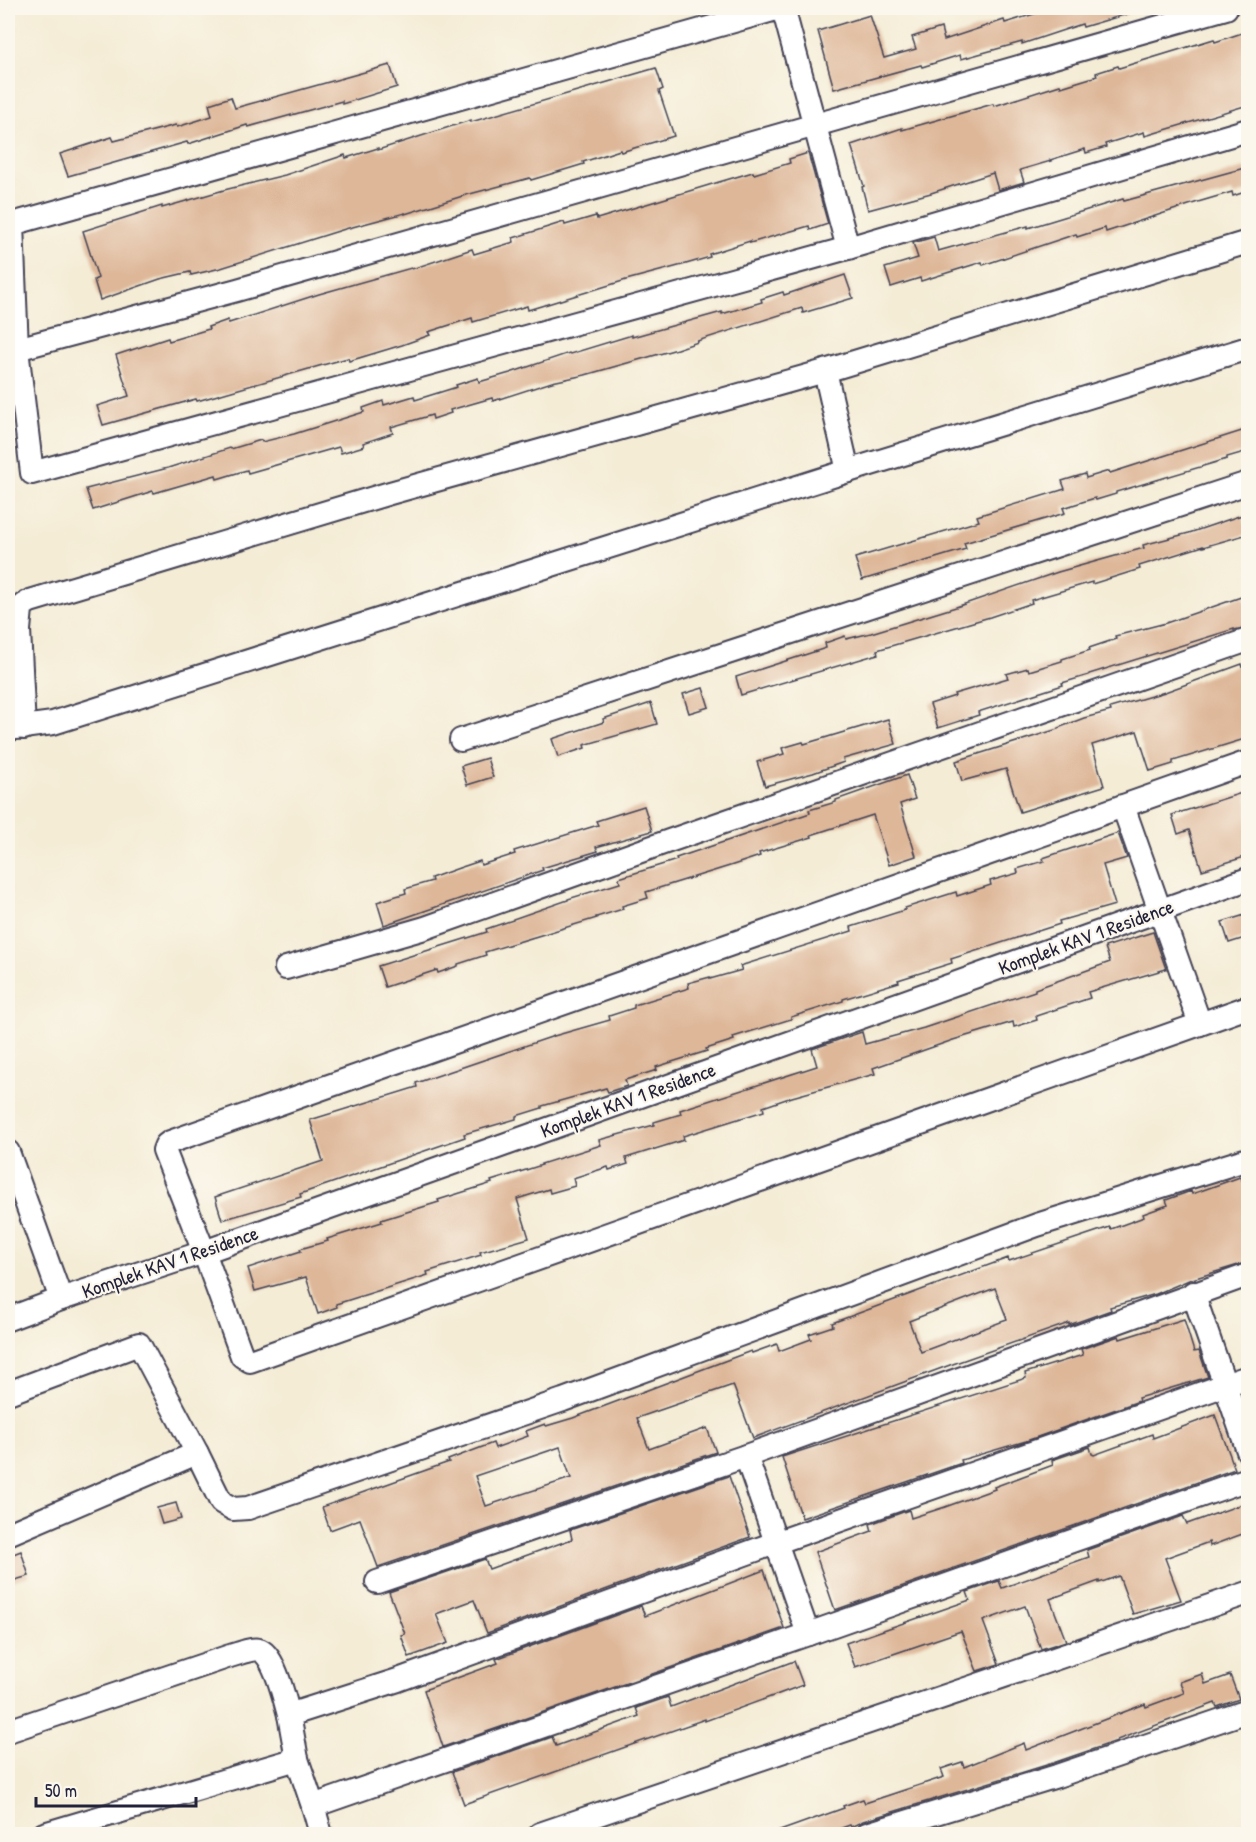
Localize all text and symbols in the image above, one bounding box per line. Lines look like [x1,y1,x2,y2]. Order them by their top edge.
street label: Komplek KAV 1 Residence [995,892,1177,981]
street label: Komplek KAV 1 Residence [537,1055,719,1144]
street label: Komplek KAV 1 Residence [78,1219,261,1304]
scale bar [36,1770,196,1808]
text: 50 m [45,1778,77,1803]

